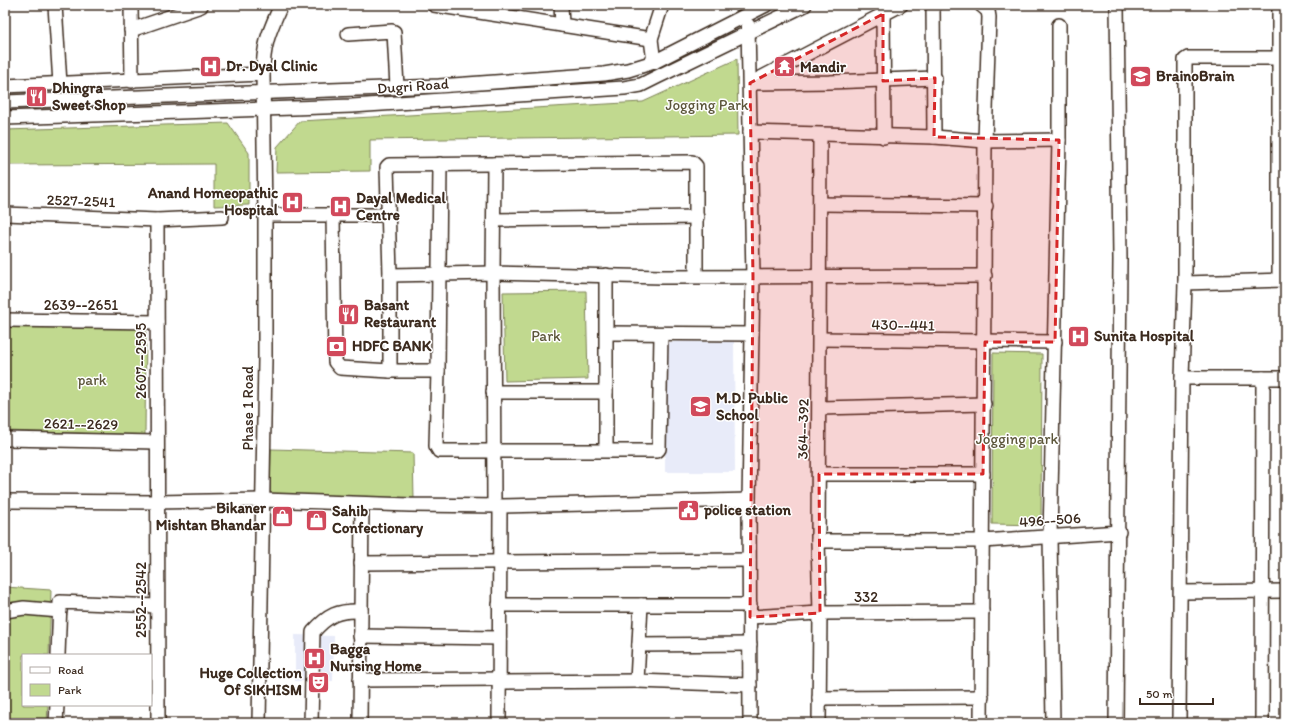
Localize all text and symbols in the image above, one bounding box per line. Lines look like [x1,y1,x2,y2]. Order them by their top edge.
hospital icon: Dr. Dyal Clinic [198,53,224,79]
temple icon: Mandir [771,54,797,80]
place label: Dr. Dyal Clinic [226,57,318,76]
place label: Mandir [800,58,847,76]
school or university icon: BrainoBrain [1127,63,1153,89]
place label: BrainoBrain [1156,67,1235,85]
street label: Dugri Road [377,75,449,97]
place label: Dhingra Sweet Shop [52,79,126,115]
restaurant icon: Dhingra Sweet Shop [23,84,49,110]
park label: Jogging Park [665,96,749,114]
place label: Anand Homeopathic Hospital [147,184,279,220]
hospital icon: Anand Homeopathic Hospital [280,189,306,215]
place label: Dayal Medical Centre [356,189,446,224]
street label: 2527-2541 [46,191,116,211]
hospital icon: Dayal Medical Centre [327,194,353,220]
street label: 2639--2651 [44,296,118,314]
place label: Basant Restaurant [364,296,436,331]
restaurant icon: Basant Restaurant [336,301,362,327]
street label: 430--441 [871,315,935,335]
street label: 2607--2595 [132,323,150,399]
hospital icon: Sunita Hospital [1066,323,1092,349]
park label: Park [531,327,561,345]
place label: Sunita Hospital [1094,327,1195,346]
bank icon: HDFC BANK [324,333,350,359]
place label: HDFC BANK [352,337,432,355]
street label: Phase 1 Road [239,365,257,450]
park label: park [77,371,107,389]
place label: M.D. Public School [716,389,788,424]
school or university icon: M.D. Public School [687,394,713,420]
street label: 364--392 [793,398,813,460]
street label: 2621--2629 [44,414,118,434]
park label: Jogging park [976,430,1058,448]
public building icon: police station [676,497,702,523]
place label: Bikaner Mishtan Bhandar [156,499,267,534]
place label: police station [703,501,792,520]
place label: Sahib Confectionary [332,502,424,538]
shop icon: Bikaner Mishtan Bhandar [269,504,295,530]
shop icon: Sahib Confectionary [304,507,330,533]
street label: 496--506 [1019,509,1082,531]
street label: 2552--2542 [132,562,150,638]
street label: 332 [854,588,878,606]
place label: Bagga Nursing Home [330,640,422,676]
hospital icon: Bagga Nursing Home [302,645,328,671]
legend [22,654,152,706]
text: Road [58,663,84,677]
place label: Huge Collection Of SIKHISM [200,664,302,699]
theatre icon: Huge Collection Of SIKHISM [305,669,331,695]
scale bar [1140,680,1213,706]
text: Park [58,683,82,697]
text: 50 m [1146,687,1172,701]

